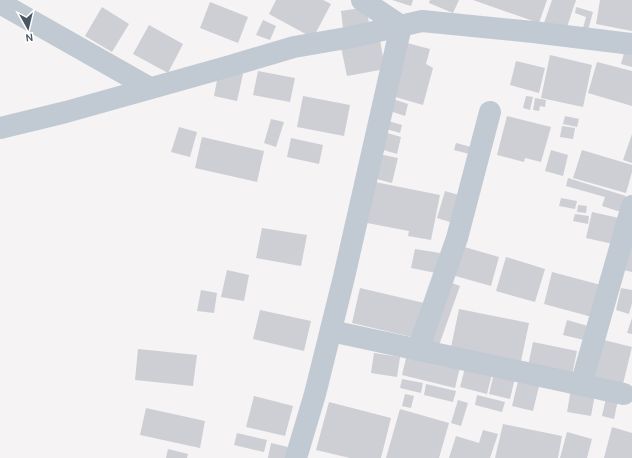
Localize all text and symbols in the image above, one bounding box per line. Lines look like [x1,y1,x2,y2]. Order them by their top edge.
north arrow [8,8,48,48]
text: N [25,30,34,44]

